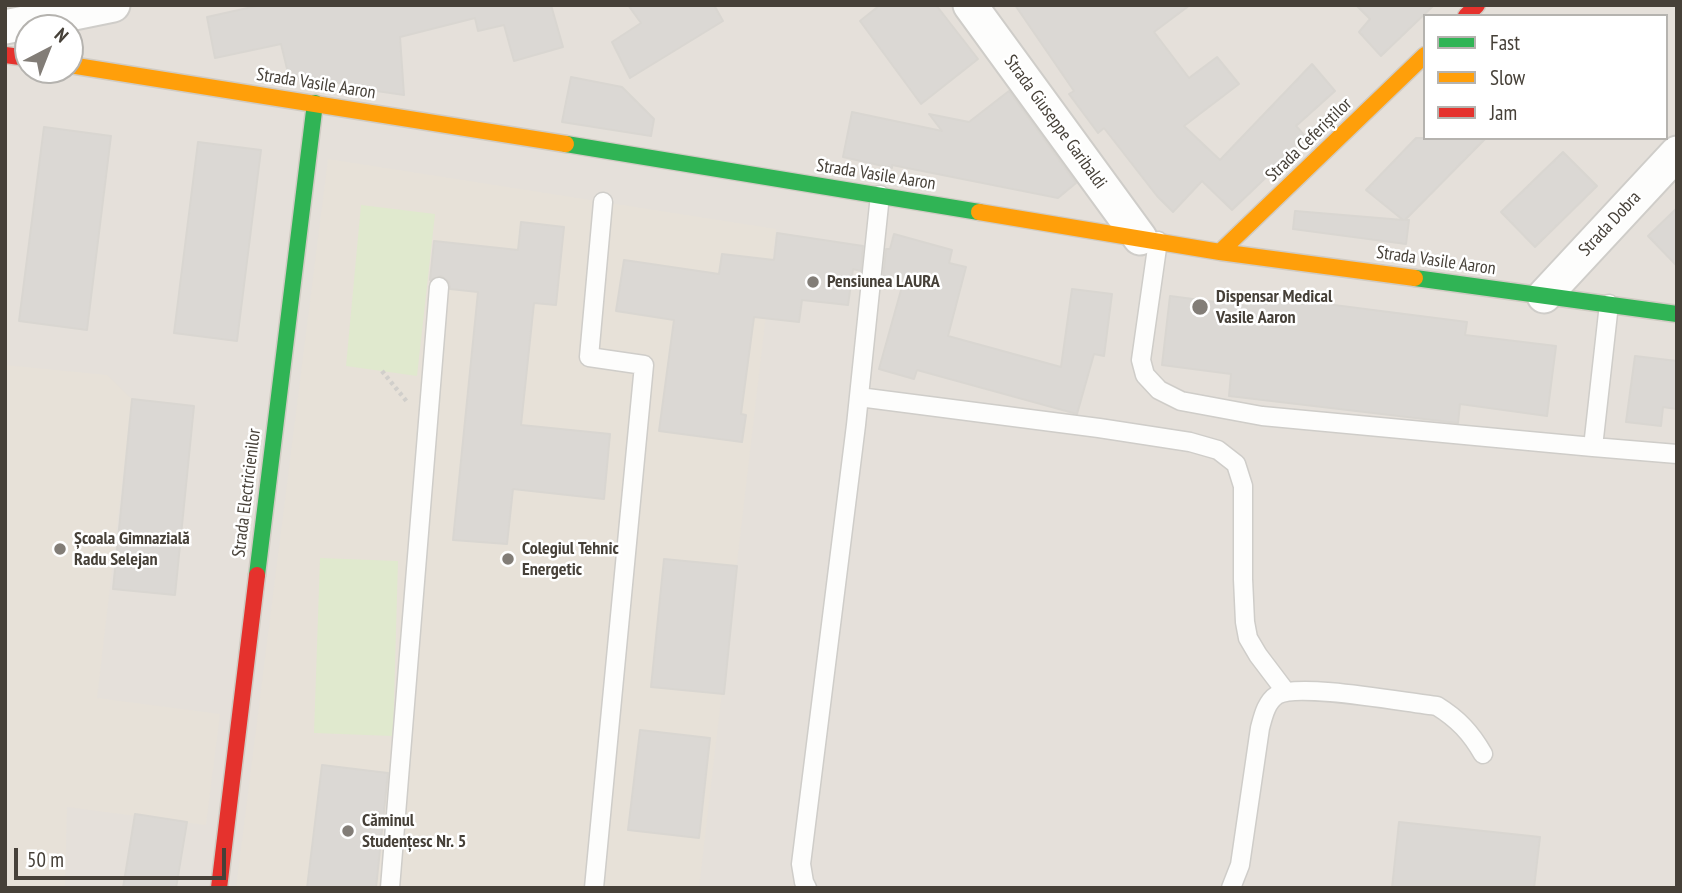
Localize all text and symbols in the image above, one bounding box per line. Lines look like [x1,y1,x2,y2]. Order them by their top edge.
north arrow [14,14,84,84]
legend [1423,14,1668,140]
text: N [50,23,74,47]
text: Fast [1490,29,1520,56]
street label: Strada Giuseppe Garibaldi [999,51,1111,193]
street label: Strada Vasile Aaron [255,64,377,104]
text: Slow [1490,64,1525,91]
street label: Strada Ceferiștilor [1261,94,1357,186]
text: Jam [1490,99,1517,126]
street label: Strada Vasile Aaron [815,155,937,195]
street label: Strada Dobra [1575,187,1645,261]
street label: Strada Vasile Aaron [1375,242,1497,280]
place label: Pensiunea LAURA [827,271,940,293]
marker: Pensiunea LAURA [805,274,821,290]
place label: Dispensar Medical Vasile Aaron [1216,286,1332,328]
marker: Dispensar Medical Vasile Aaron [1190,297,1210,317]
street label: Strada Electricienilor [228,427,266,559]
place label: Școala Gimnazială Radu Selejan [74,528,190,570]
place label: Colegiul Tehnic Energetic [522,538,619,580]
marker: Școala Gimnazială Radu Selejan [52,541,68,557]
marker: Colegiul Tehnic Energetic [500,551,516,567]
place label: Căminul Studențesc Nr. 5 [362,810,466,852]
marker: Căminul Studențesc Nr. 5 [340,823,356,839]
scale bar [18,834,229,878]
text: 50 m [27,846,64,873]

